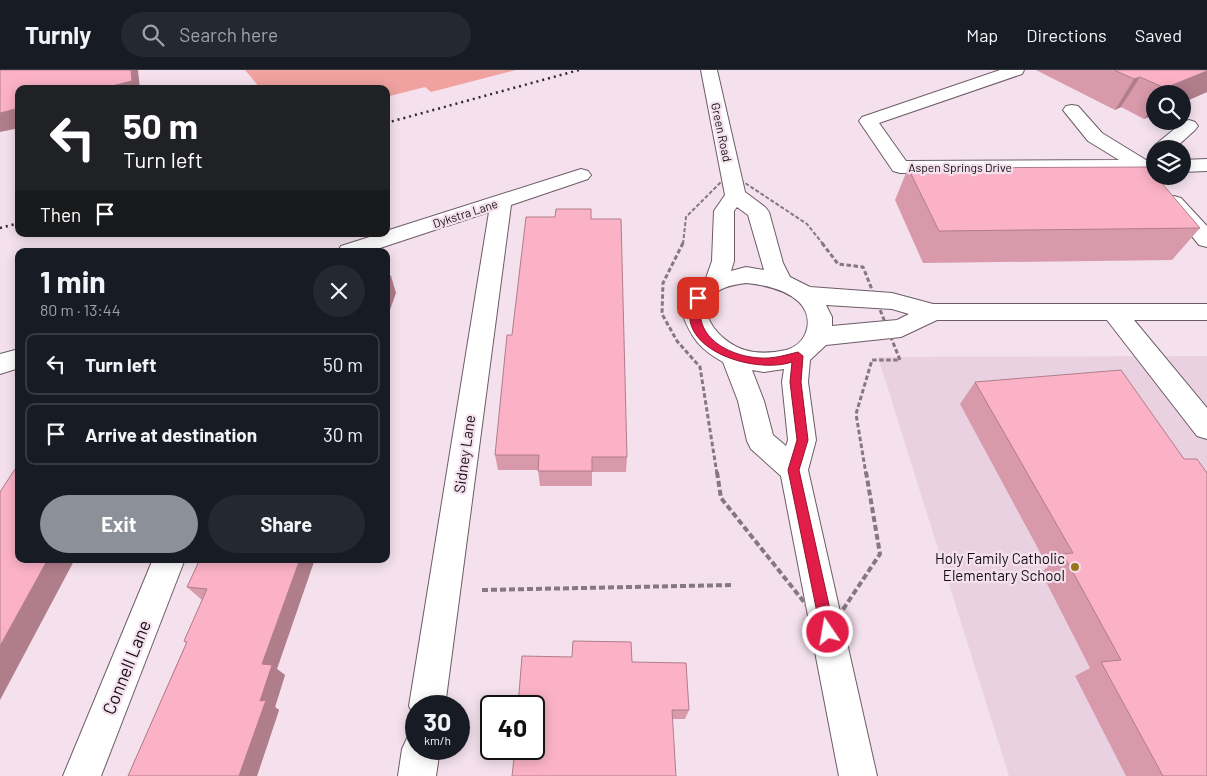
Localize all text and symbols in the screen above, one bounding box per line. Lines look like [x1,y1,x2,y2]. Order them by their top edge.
search box [121,12,471,57]
text: Turnly [25,20,91,49]
icon: search [139,21,167,49]
text: Search here [179,23,278,46]
text: Map [966,24,998,46]
text: Directions [1026,24,1107,46]
text: Saved [1135,24,1182,46]
map controls [1146,85,1191,185]
button: search [1146,85,1191,130]
street label: Green Road [709,101,735,163]
text: 50 m [123,104,198,146]
icon: left [40,105,105,170]
button: layers [1146,140,1191,185]
text: Turn left [123,146,203,172]
street label: Aspen Springs Drive [908,160,1012,174]
street label: Dykstra Lane [431,196,499,230]
icon: arrive [91,200,119,228]
text: Then [40,203,81,226]
text: 1 min [40,263,106,299]
button: close [313,265,365,317]
pin [677,277,719,319]
icon: arrive [684,284,712,312]
text: 80 m · 13:44 [40,300,120,319]
icon: left [42,350,70,378]
text: Turn left [85,353,156,376]
text: 50 m [323,353,363,376]
street label: Sidney Lane [450,414,478,494]
icon: arrive [42,420,70,448]
text: Arrive at destination [85,423,257,446]
text: 30 m [323,423,363,446]
button: Exit [40,495,198,553]
button: Share [208,495,365,553]
place label: Holy Family Catholic Elementary School [935,549,1065,584]
marker: Holy Family Catholic Elementary School [1069,561,1081,573]
position arrow [801,605,853,657]
street label: Connell Lane [97,616,155,718]
speed limit sign: 40 [480,695,545,760]
text: 30 [424,706,451,736]
text: km/h [424,733,451,747]

